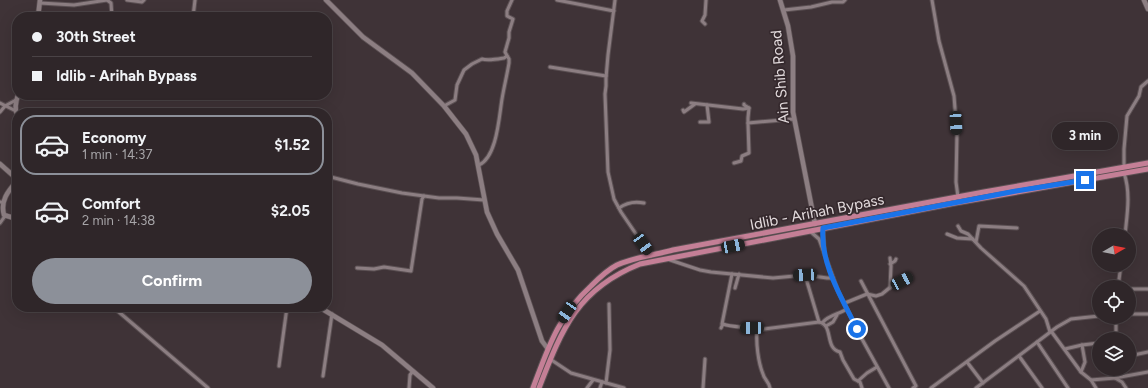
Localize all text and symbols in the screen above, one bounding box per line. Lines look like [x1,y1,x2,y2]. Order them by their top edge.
text: 30th Street [56,28,136,46]
street label: Ain Shib Road [767,29,793,125]
text: Idlib - Arihah Bypass [56,67,197,85]
car [949,111,963,135]
callout: 3 min [1052,122,1118,150]
icon: car [34,127,70,163]
text: 3 min [1069,128,1101,143]
text: Economy [82,129,147,147]
text: $1.52 [274,136,310,154]
text: 1 min · 14:37 [82,147,152,162]
route end [1076,171,1094,189]
street label: Idlib - Arihah Bypass [748,190,886,234]
icon: car [34,193,70,229]
text: Comfort [82,195,141,213]
text: $2.05 [271,202,310,220]
text: 2 min · 14:38 [82,213,155,228]
north arrow [1092,228,1136,272]
map controls [1092,228,1136,376]
car [631,231,655,257]
car [720,238,746,254]
button: Confirm [32,258,312,304]
car [793,268,817,282]
car [889,270,915,292]
button: locate [1092,280,1136,324]
car [555,299,579,325]
route start [848,320,866,338]
car [740,322,764,334]
button: layers [1092,332,1136,376]

